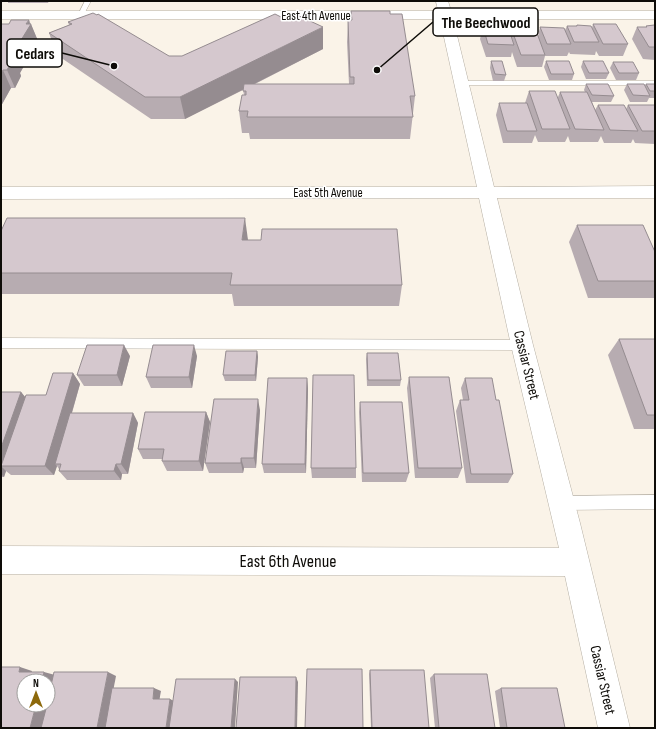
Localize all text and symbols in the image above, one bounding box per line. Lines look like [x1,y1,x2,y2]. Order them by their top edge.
street label: East 4th Avenue [281,8,351,24]
callout: The Beechwood [433,8,538,36]
text: The Beechwood [442,14,531,33]
callout: Cedars [7,39,62,67]
text: Cedars [15,45,55,64]
street label: East 5th Avenue [293,185,363,201]
street label: Cassiar Street [509,329,544,402]
street label: East 6th Avenue [240,551,336,572]
street label: Cassiar Street [585,644,620,717]
north arrow [16,673,56,713]
text: N [33,677,39,690]

